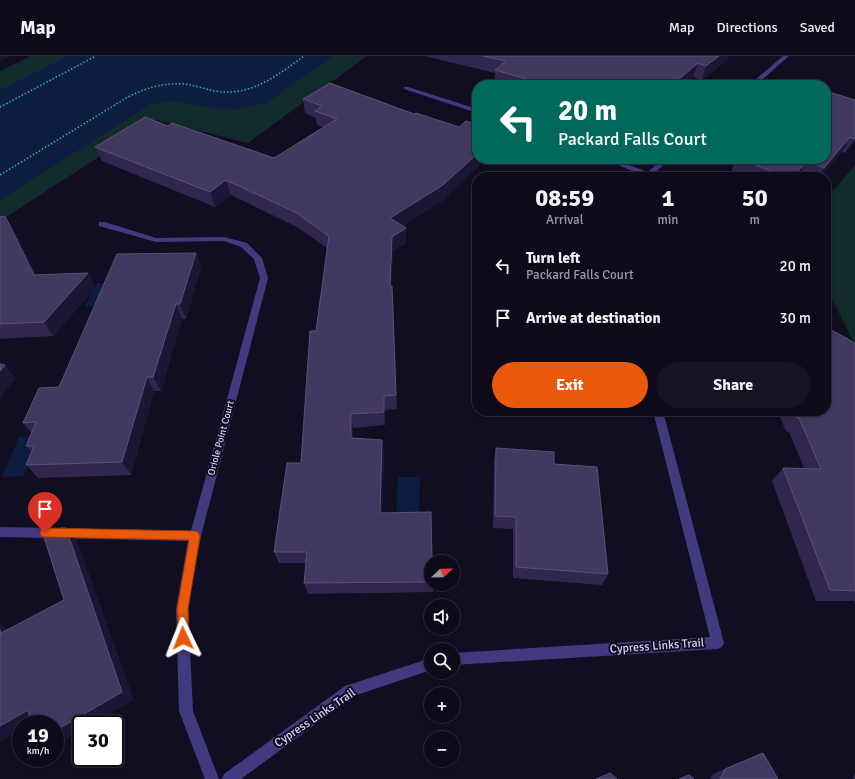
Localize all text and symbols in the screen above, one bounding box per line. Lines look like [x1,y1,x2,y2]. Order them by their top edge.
text: Map [20,16,56,40]
text: Map [669,19,695,36]
text: Directions [717,19,778,36]
text: Saved [800,19,835,36]
text: 20 m [558,94,617,128]
icon: left [492,96,544,148]
text: Packard Falls Court [558,128,707,150]
text: 08:59 [535,183,594,213]
text: 1 [661,183,674,213]
text: 50 [742,183,768,213]
text: Arrival [546,212,583,228]
text: min [657,212,678,228]
text: m [750,212,760,228]
text: Turn left [526,249,580,267]
icon: left [492,255,514,277]
text: 20 m [780,257,811,275]
text: Packard Falls Court [526,267,634,283]
icon: arrive [492,307,514,329]
text: Arrive at destination [526,309,661,327]
text: 30 m [780,309,811,327]
button: Exit [492,362,648,408]
button: Share [656,362,811,408]
street label: Oriole Point Court [205,399,237,477]
pin [28,492,62,533]
icon: arrive [34,498,56,520]
north arrow [424,555,460,591]
map controls [424,555,460,767]
button: sound [424,599,460,635]
position arrow [162,617,204,659]
street label: Cypress Links Trail [609,635,705,657]
button: search [424,643,460,679]
street label: Cypress Links Trail [271,685,359,751]
button: + [424,687,460,723]
speed limit sign: 30 [72,715,124,767]
text: 19 [27,723,49,748]
button: − [424,731,460,767]
text: km/h [27,745,49,757]

